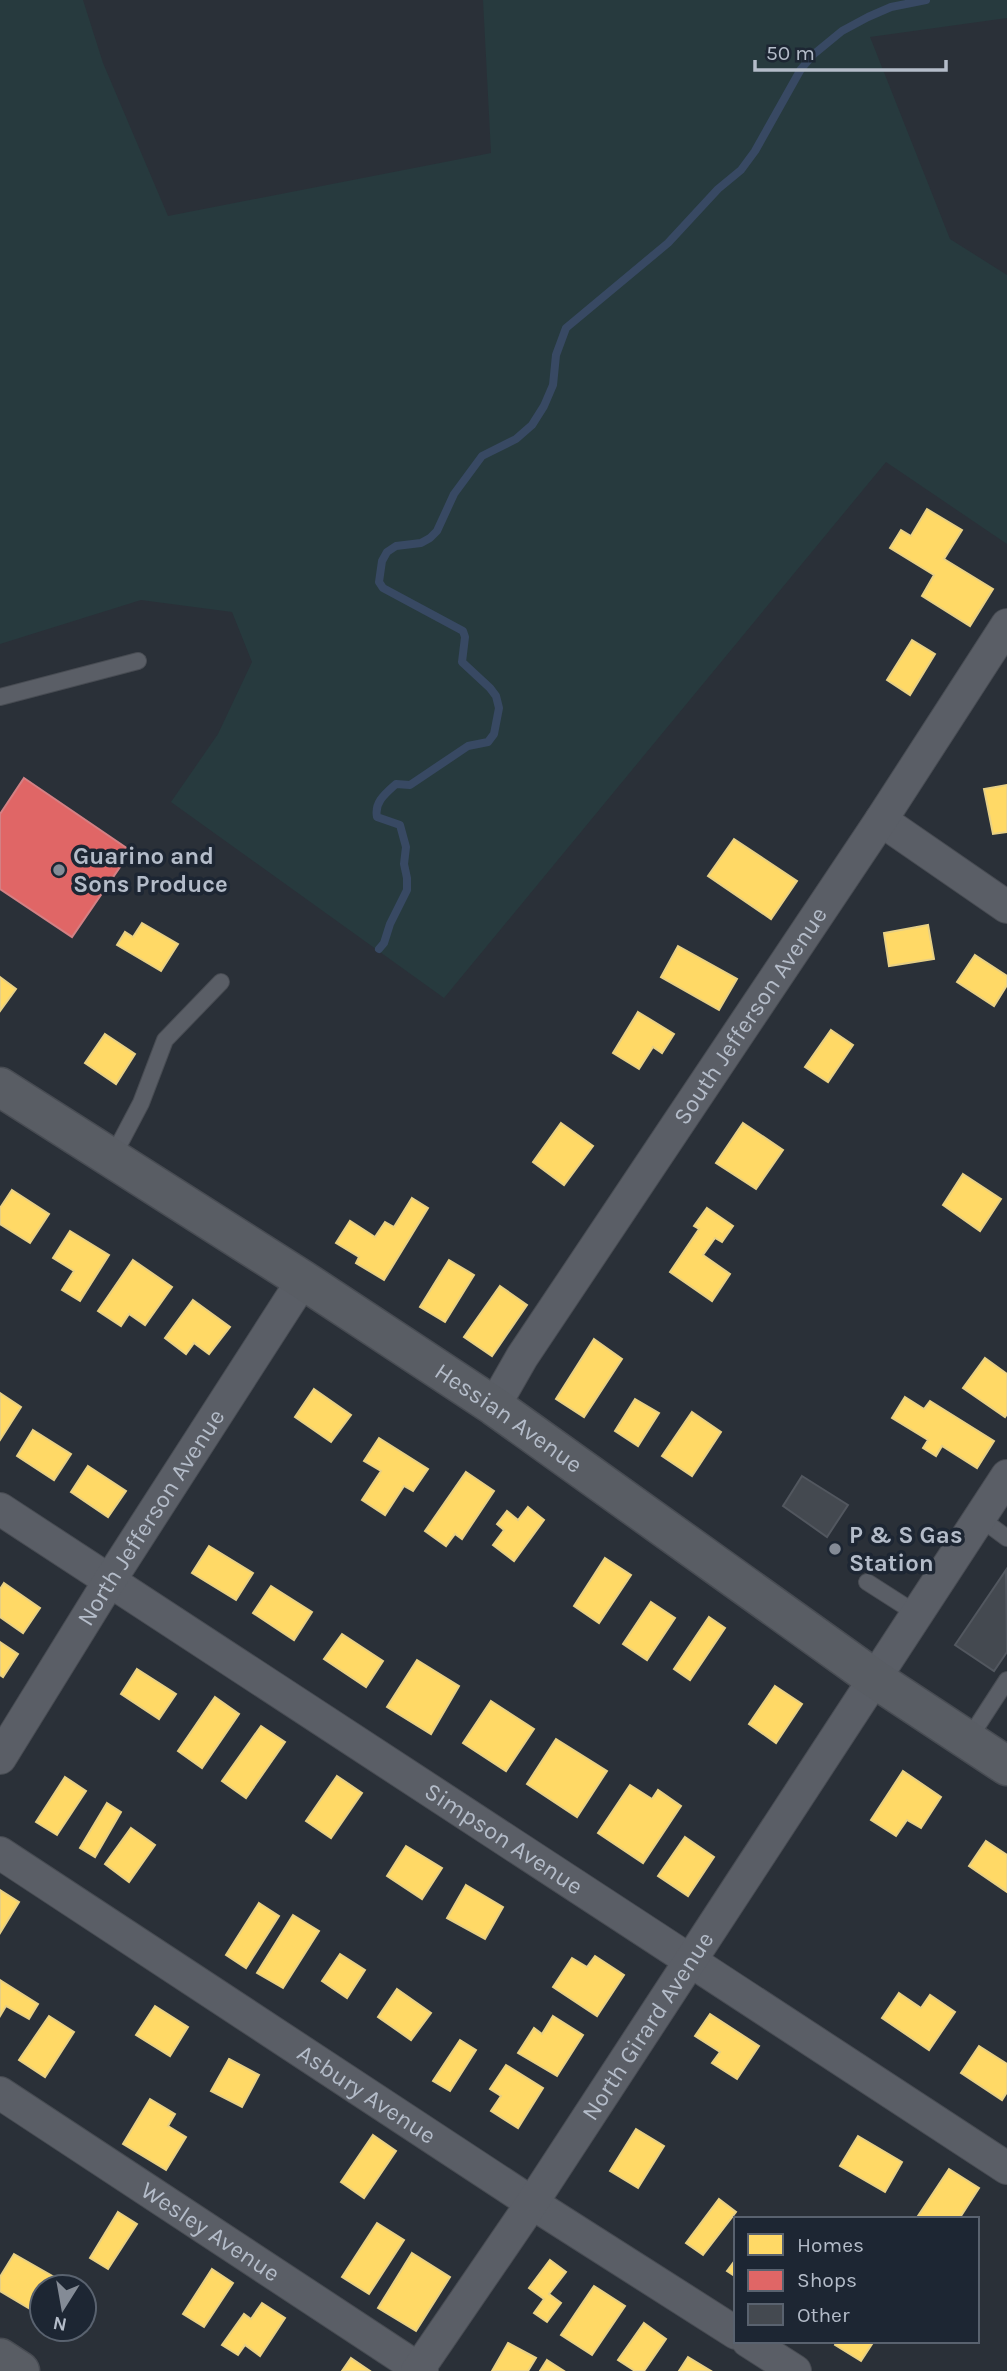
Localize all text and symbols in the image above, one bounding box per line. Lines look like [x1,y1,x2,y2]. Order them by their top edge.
scale bar [755,28,946,72]
text: 50 m [766,41,815,65]
place label: Guarino and Sons Produce [73,842,228,898]
marker: Guarino and Sons Produce [51,862,67,878]
street label: South Jefferson Avenue [667,902,833,1130]
street label: Hessian Avenue [430,1357,588,1479]
street label: North Jefferson Avenue [71,1404,230,1631]
place label: P & S Gas Station [849,1521,963,1577]
marker: P & S Gas Station [827,1541,843,1557]
street label: Simpson Avenue [419,1777,588,1900]
street label: North Girard Avenue [576,1926,719,2126]
street label: Asbury Avenue [292,2039,441,2150]
street label: Wesley Avenue [136,2176,285,2288]
legend [734,2217,979,2343]
text: Homes [797,2233,864,2257]
text: Shops [797,2268,857,2292]
north arrow [28,2273,98,2343]
text: Other [797,2303,850,2327]
text: N [51,2312,69,2336]

